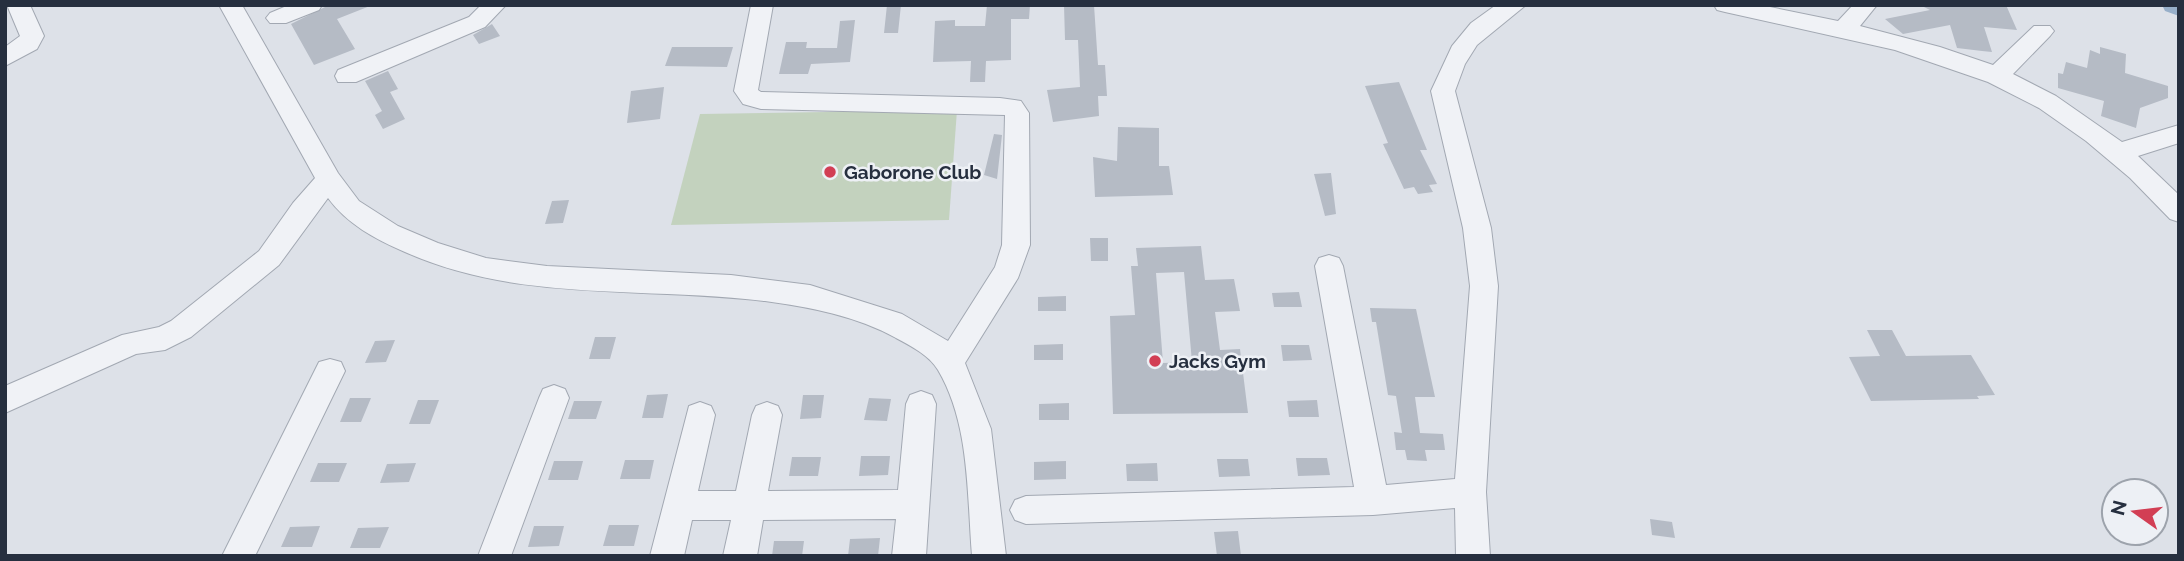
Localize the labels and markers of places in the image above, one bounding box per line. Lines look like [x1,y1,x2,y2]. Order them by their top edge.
place label: Gaborone Club [844,161,981,183]
marker: Gaborone Club [822,164,838,180]
place label: Jacks Gym [1169,350,1266,372]
marker: Jacks Gym [1147,353,1163,369]

